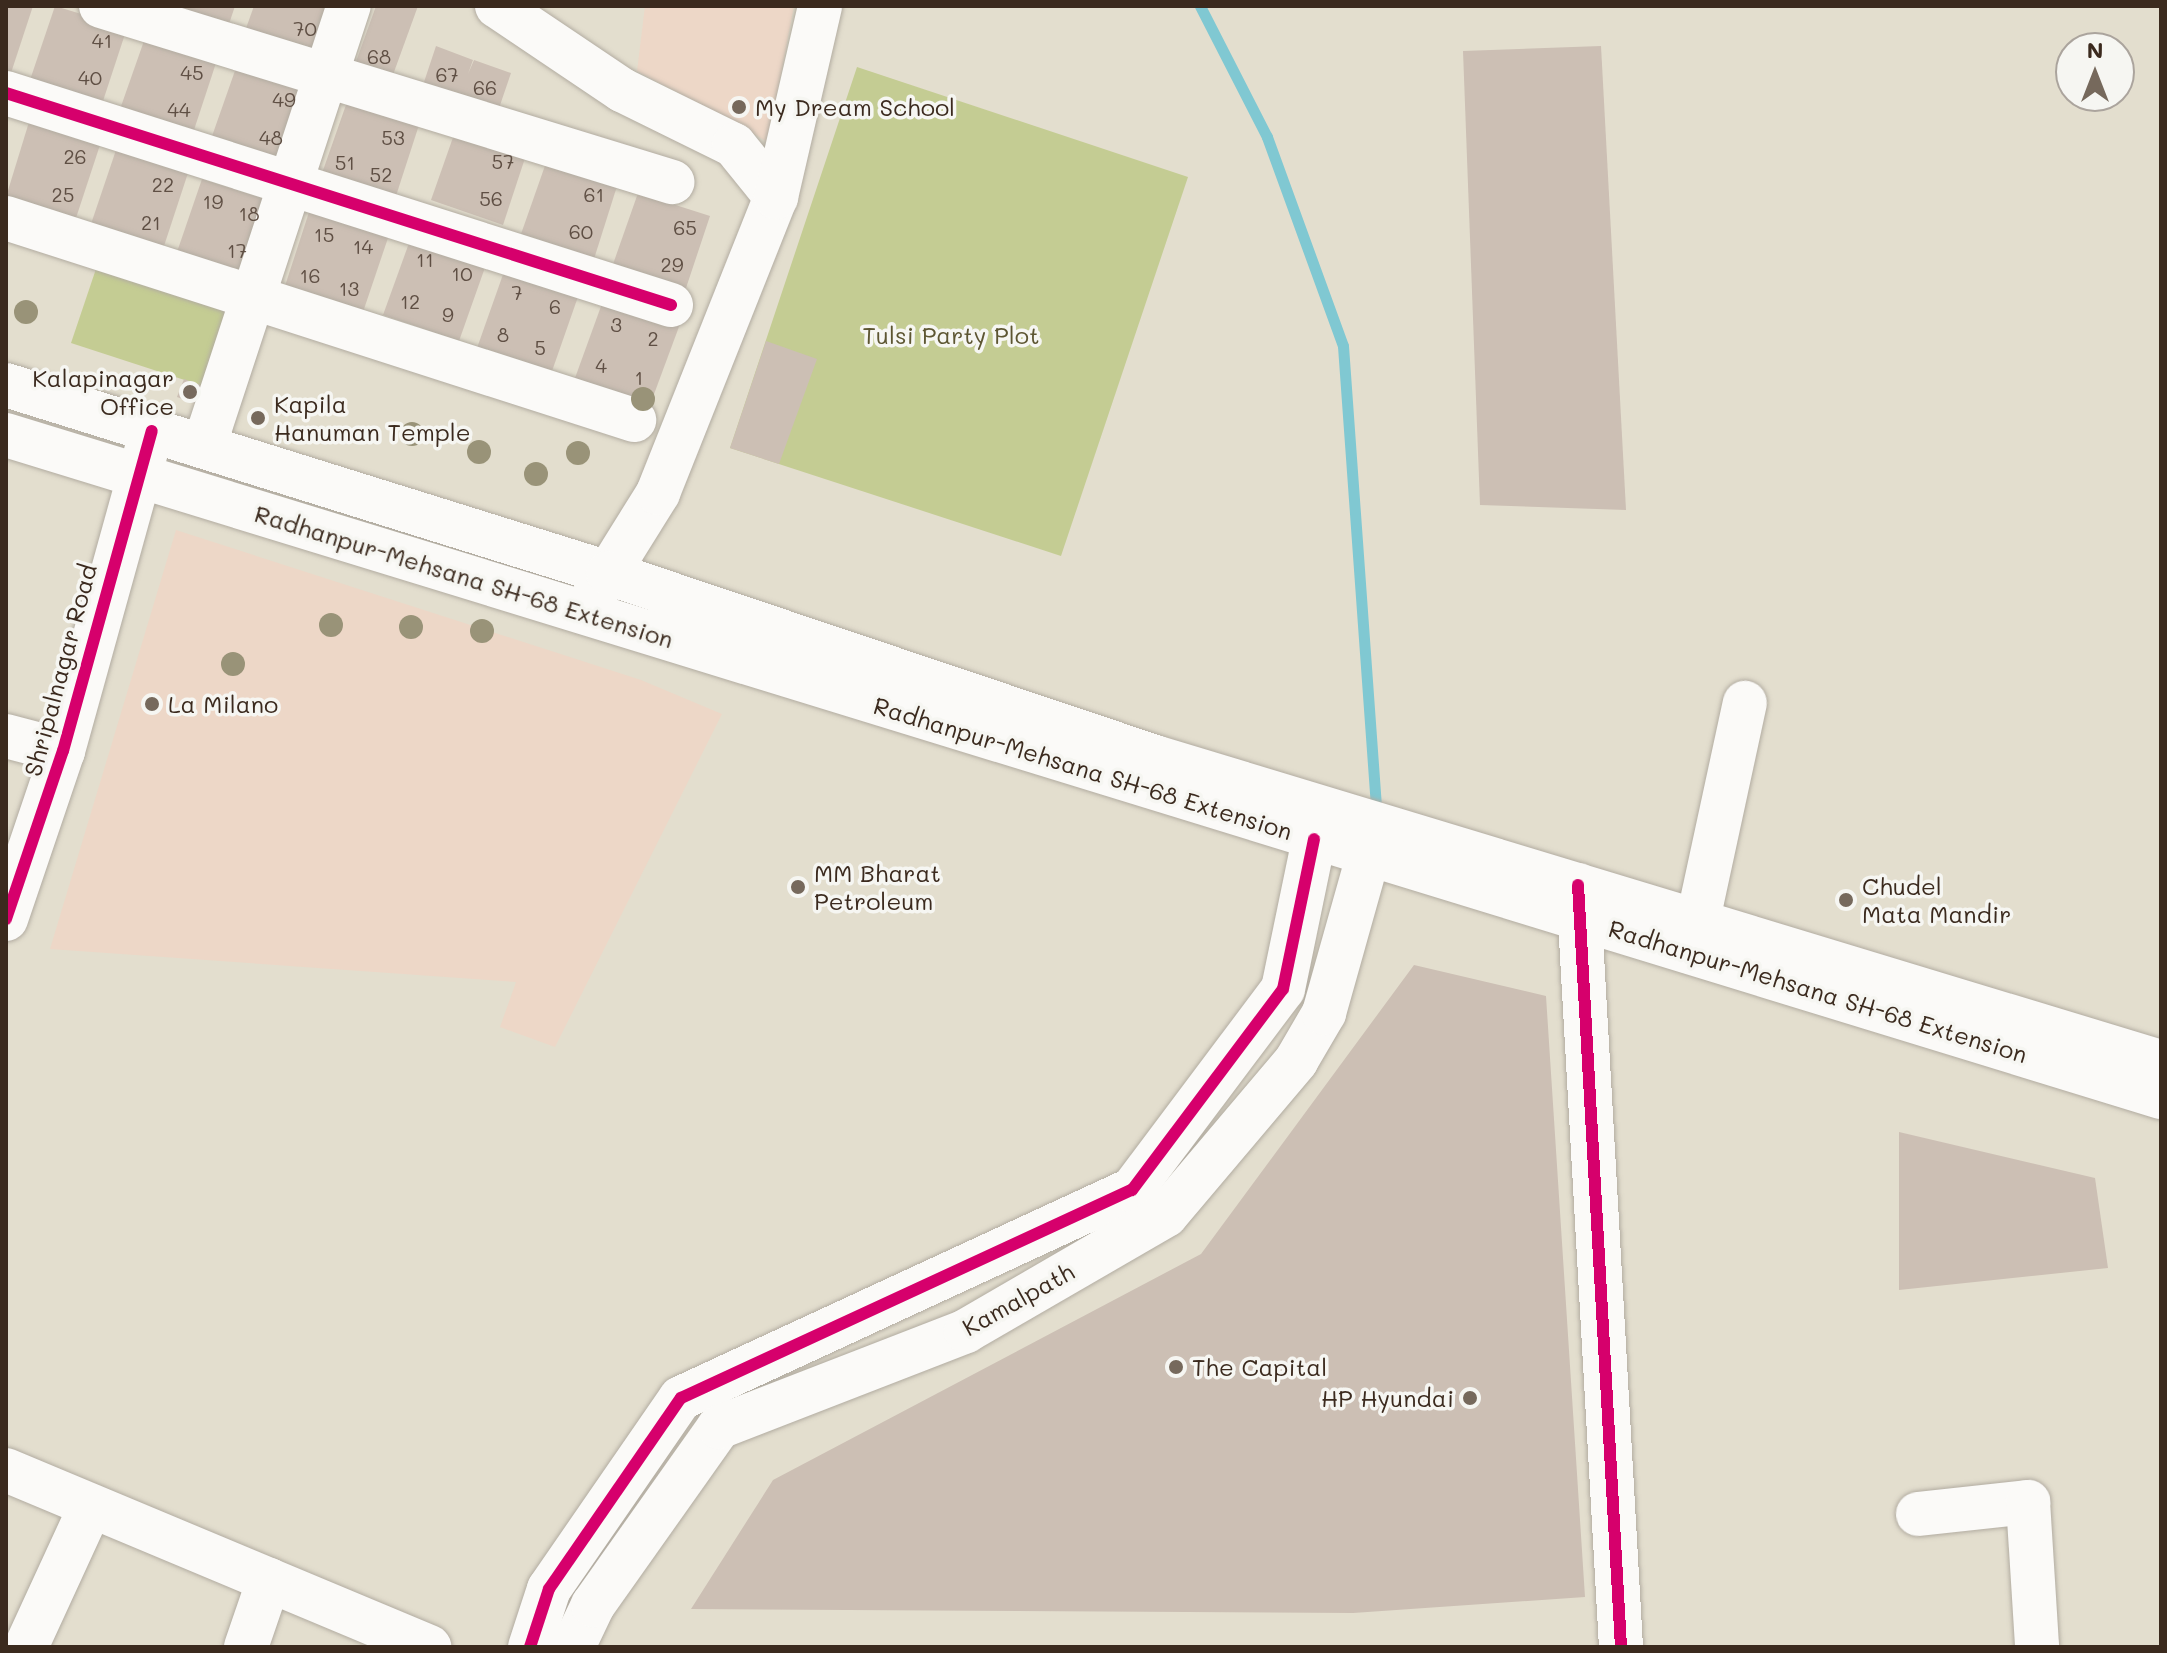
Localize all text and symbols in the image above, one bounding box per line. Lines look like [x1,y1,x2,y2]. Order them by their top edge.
house number: 70 [293,16,317,40]
house number: 41 [92,28,112,52]
north arrow [2055,32,2135,112]
text: N [2087,35,2103,64]
house number: 68 [367,44,391,68]
house number: 45 [180,60,204,84]
house number: 67 [435,62,459,86]
house number: 40 [78,65,102,89]
house number: 66 [473,75,497,99]
house number: 49 [272,87,296,111]
place label: My Dream School [755,93,955,121]
house number: 44 [167,97,191,121]
marker: My Dream School [730,98,748,116]
house number: 48 [259,125,283,149]
house number: 53 [381,125,405,149]
house number: 26 [63,144,87,168]
house number: 57 [492,149,514,173]
house number: 51 [335,150,355,174]
house number: 52 [370,162,392,186]
house number: 22 [152,172,174,196]
house number: 25 [52,182,74,206]
house number: 61 [583,182,605,206]
house number: 56 [479,186,503,210]
house number: 19 [203,189,223,213]
house number: 18 [238,201,260,225]
house number: 21 [141,210,161,234]
house number: 65 [673,215,697,239]
house number: 60 [569,219,593,243]
house number: 15 [314,222,334,246]
house number: 14 [353,234,373,258]
house number: 17 [227,238,247,262]
house number: 11 [416,247,434,271]
house number: 29 [661,252,683,276]
house number: 10 [451,261,473,285]
house number: 16 [299,263,321,287]
house number: 13 [339,276,359,300]
house number: 7 [511,280,523,304]
house number: 12 [400,289,420,313]
house number: 6 [549,294,561,318]
house number: 9 [442,302,454,326]
house number: 3 [610,312,622,336]
park label: Tulsi Party Plot [862,321,1040,349]
house number: 8 [497,322,509,346]
house number: 2 [647,326,659,350]
house number: 5 [534,335,546,359]
house number: 4 [595,353,607,377]
place label: Kalapinagar Office [32,364,174,420]
house number: 1 [635,365,643,389]
marker: Kalapinagar Office [181,383,199,401]
place label: Kapila Hanuman Temple [274,390,471,446]
marker: Kapila Hanuman Temple [249,409,267,427]
street label: Radhanpur-Mehsana SH-68 Extension [251,498,677,654]
street label: Shripalnagar Road [18,561,102,779]
place label: La Milano [168,690,278,718]
street label: Radhanpur-Mehsana SH-68 Extension [870,690,1296,846]
marker: La Milano [143,695,161,713]
place label: MM Bharat Petroleum [814,859,941,915]
place label: Chudel Mata Mandir [1862,872,2011,928]
marker: MM Bharat Petroleum [789,878,807,896]
marker: Chudel Mata Mandir [1837,891,1855,909]
street label: Radhanpur-Mehsana SH-68 Extension [1605,913,2031,1069]
street label: Kamalpath [957,1256,1079,1342]
place label: The Capital [1192,1353,1327,1381]
marker: The Capital [1167,1358,1185,1376]
place label: HP Hyundai [1321,1384,1454,1412]
marker: HP Hyundai [1461,1389,1479,1407]

